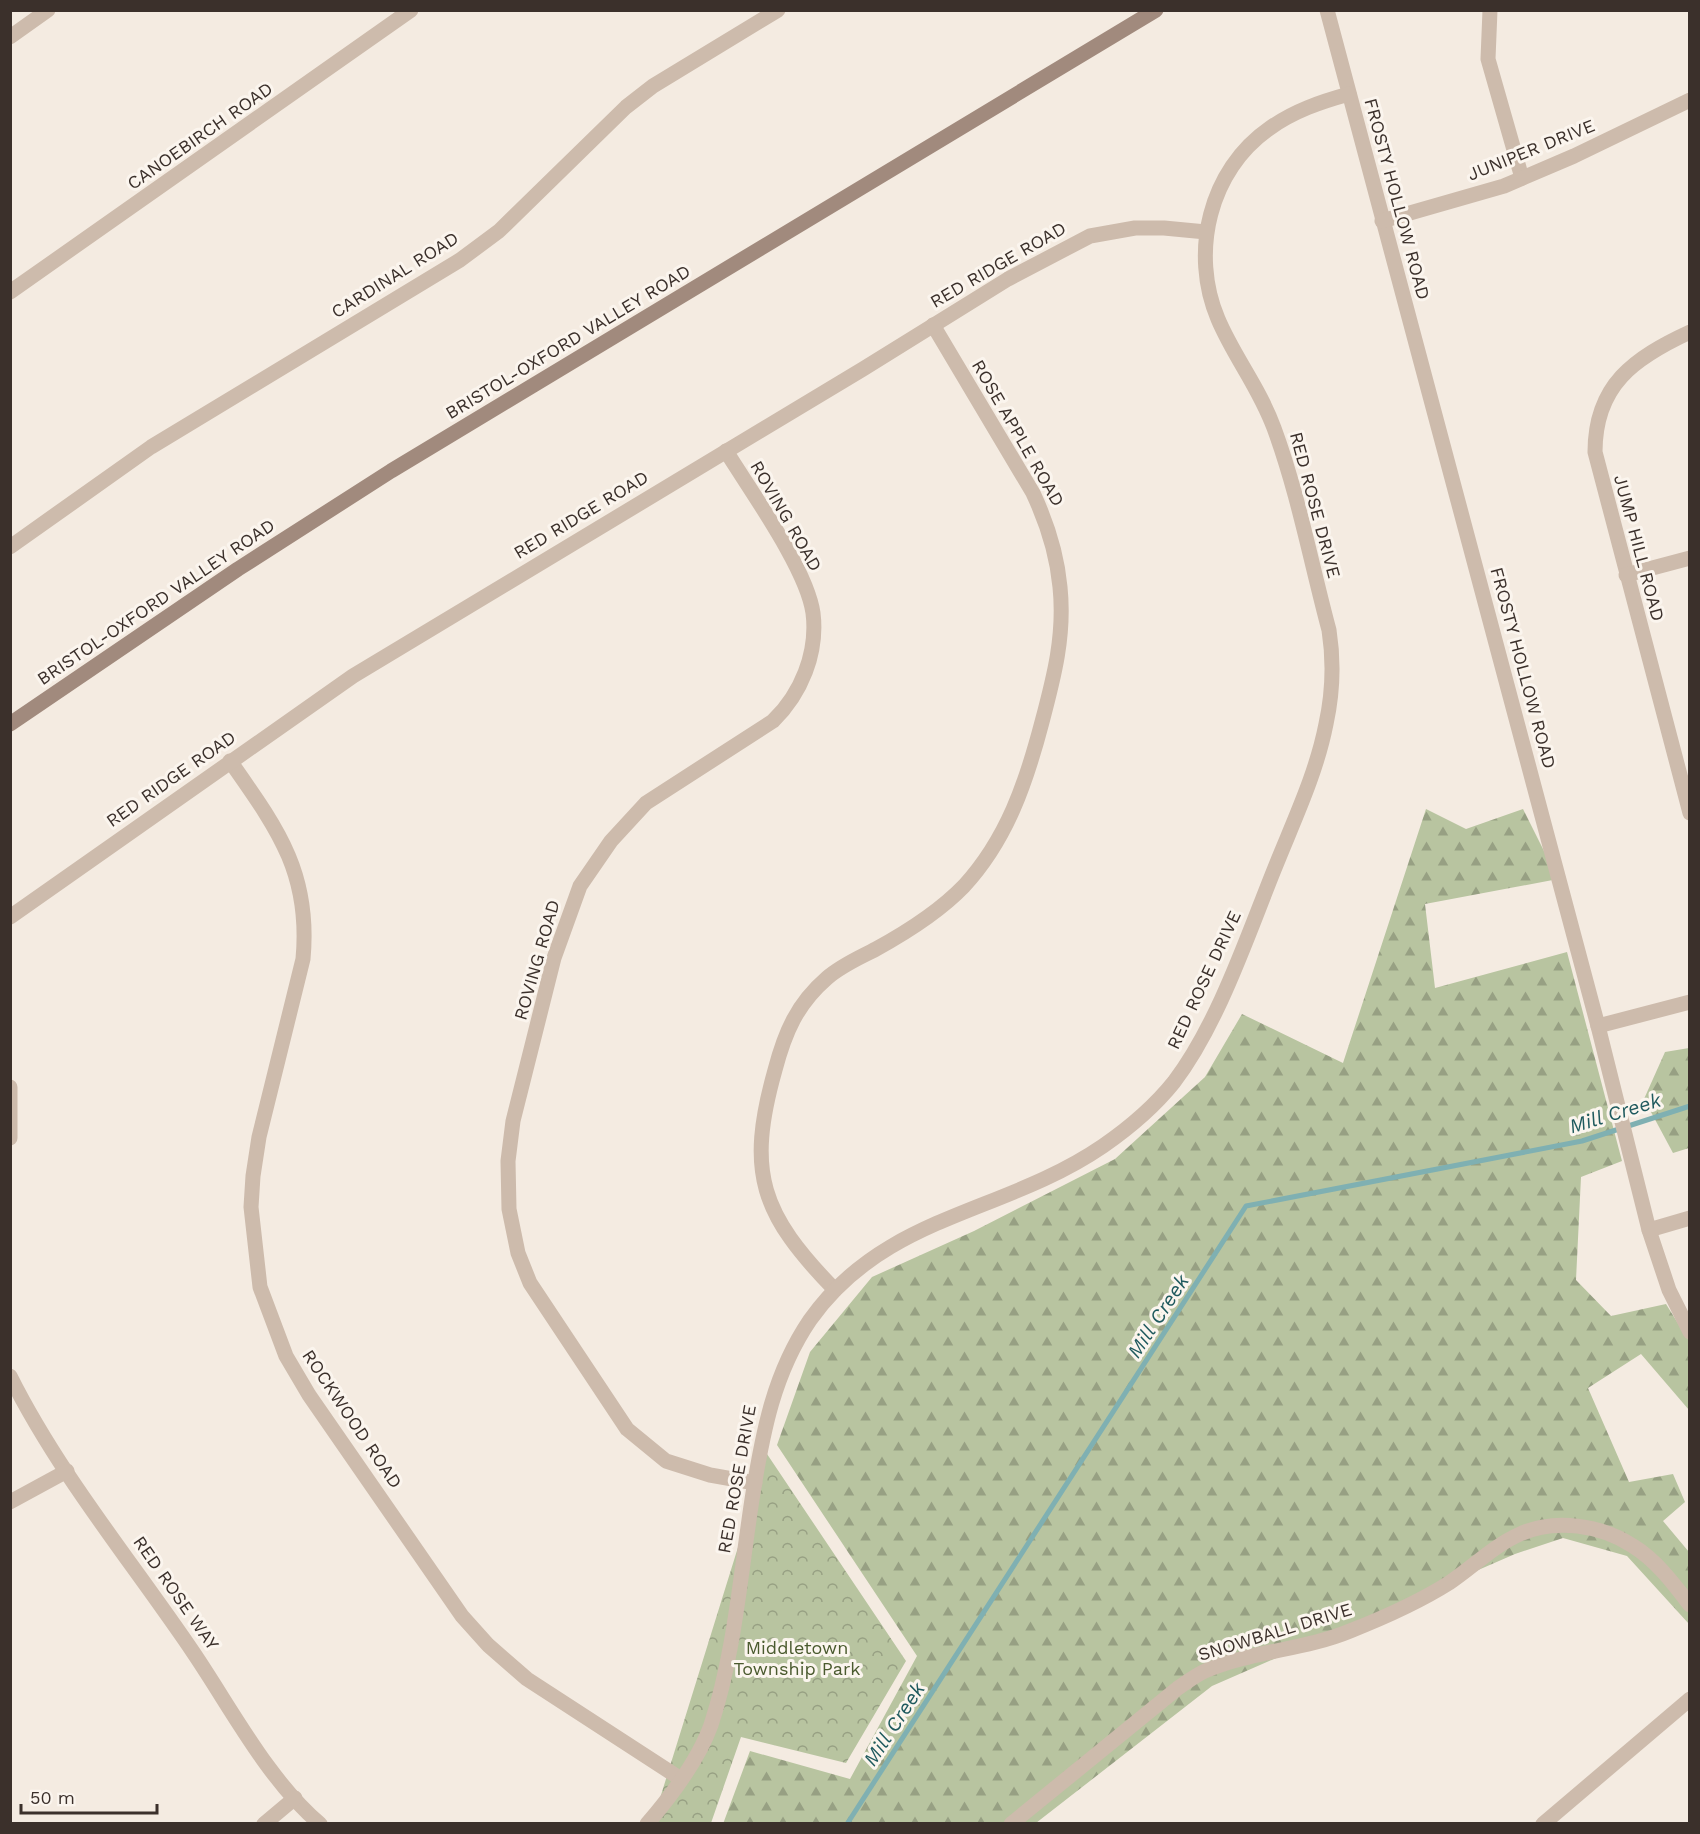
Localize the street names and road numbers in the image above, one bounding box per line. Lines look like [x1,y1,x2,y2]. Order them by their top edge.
street label: CANOEBIRCH ROAD [123,77,277,194]
street label: FROSTY HOLLOW ROAD [1360,96,1435,302]
street label: JUNIPER DRIVE [1464,114,1598,185]
street label: RED RIDGE ROAD [926,217,1069,312]
street label: CARDINAL ROAD [327,227,462,322]
street label: BRISTOL-OXFORD VALLEY ROAD [442,260,694,423]
street label: ROSE APPLE ROAD [968,356,1069,510]
street label: RED ROSE DRIVE [1286,429,1345,580]
street label: ROVING ROAD [746,457,827,575]
street label: RED RIDGE ROAD [510,466,652,563]
street label: JUMP HILL ROAD [1610,472,1669,623]
street label: BRISTOL-OXFORD VALLEY ROAD [33,514,278,689]
street label: FROSTY HOLLOW ROAD [1486,565,1561,771]
street label: RED RIDGE ROAD [102,726,240,831]
street label: ROVING ROAD [509,897,564,1022]
street label: RED ROSE DRIVE [1162,907,1245,1052]
street label: ROCKWOOD ROAD [298,1346,407,1492]
street label: RED ROSE DRIVE [713,1403,760,1555]
street label: RED ROSE WAY [129,1532,224,1654]
street label: SNOWBALL DRIVE [1196,1598,1354,1665]

